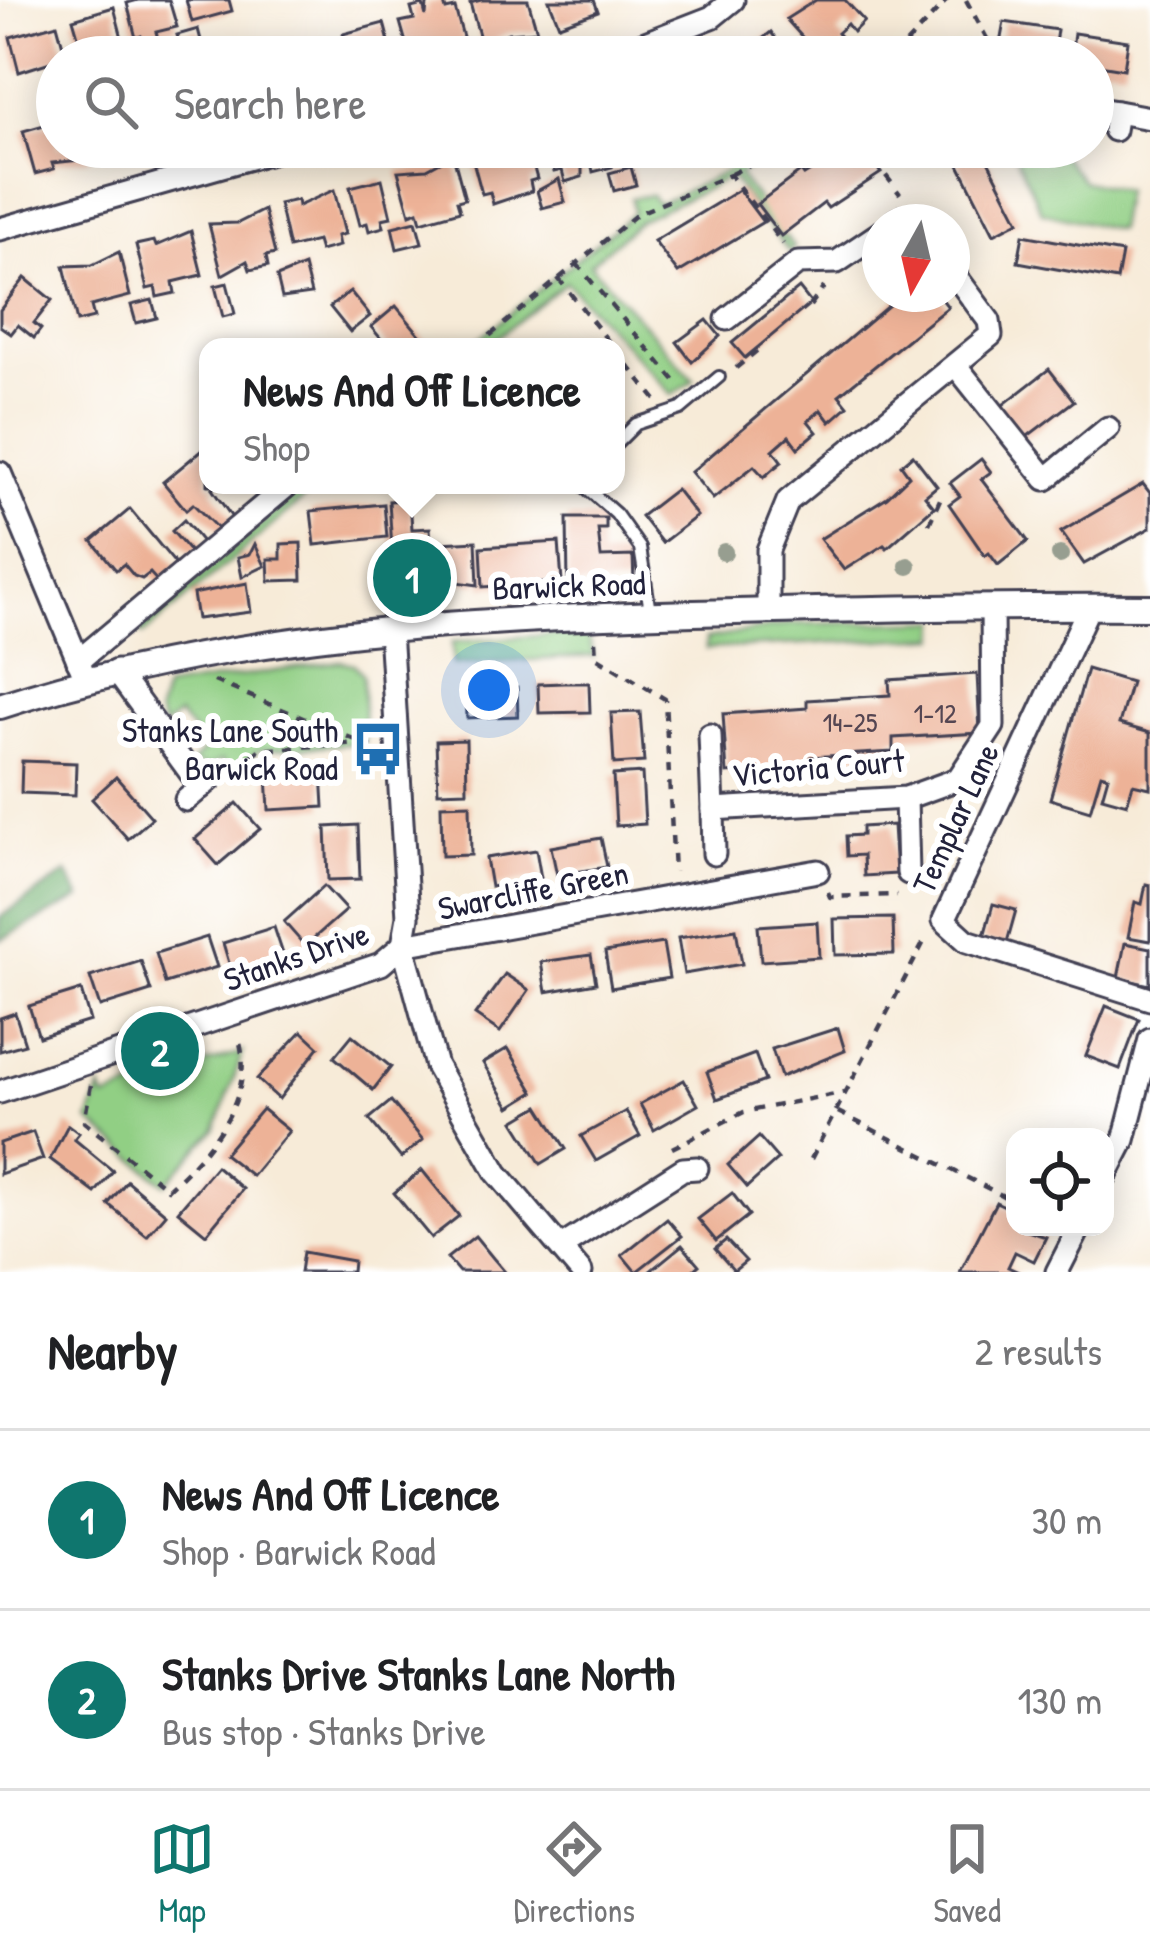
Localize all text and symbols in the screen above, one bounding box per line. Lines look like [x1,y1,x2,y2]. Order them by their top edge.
search box [36,36,1114,168]
icon: search [78,69,144,135]
text: Search here [174,72,366,133]
north arrow [862,204,970,312]
popup [199,338,625,494]
text: News And Off Licence [243,359,581,420]
text: Shop [243,420,310,473]
pin: 1 [373,533,451,623]
street label: Barwick Road [492,560,646,610]
your location [459,660,519,720]
house number: 1-12 [913,695,957,731]
house number: 14-25 [823,704,877,740]
place label: Stanks Lane South Barwick Road [122,708,338,790]
bus stop icon: Stanks Lane South Barwick Road [349,720,407,778]
street label: Templar Lane [901,736,1010,900]
street label: Victoria Court [730,738,907,796]
street label: Swarcliffe Green [434,850,632,930]
street label: Stanks Drive [218,911,374,1001]
pin: 2 [121,1006,199,1096]
map controls [1006,1128,1114,1236]
button: locate [1006,1128,1114,1236]
text: Nearby [48,1316,178,1385]
text: 2 results [975,1324,1102,1377]
text: News And Off Licence [162,1463,499,1524]
text: 1 [80,1493,94,1546]
text: 30 m [1032,1493,1102,1546]
text: Shop · Barwick Road [162,1524,436,1577]
text: Stanks Drive Stanks Lane North [162,1643,675,1704]
text: 2 [78,1673,96,1726]
text: 130 m [1017,1673,1102,1726]
text: Bus stop · Stanks Drive [162,1704,486,1757]
tab: Map [149,1816,215,1932]
tab: Directions [514,1816,635,1932]
tab: Saved [933,1816,1001,1932]

